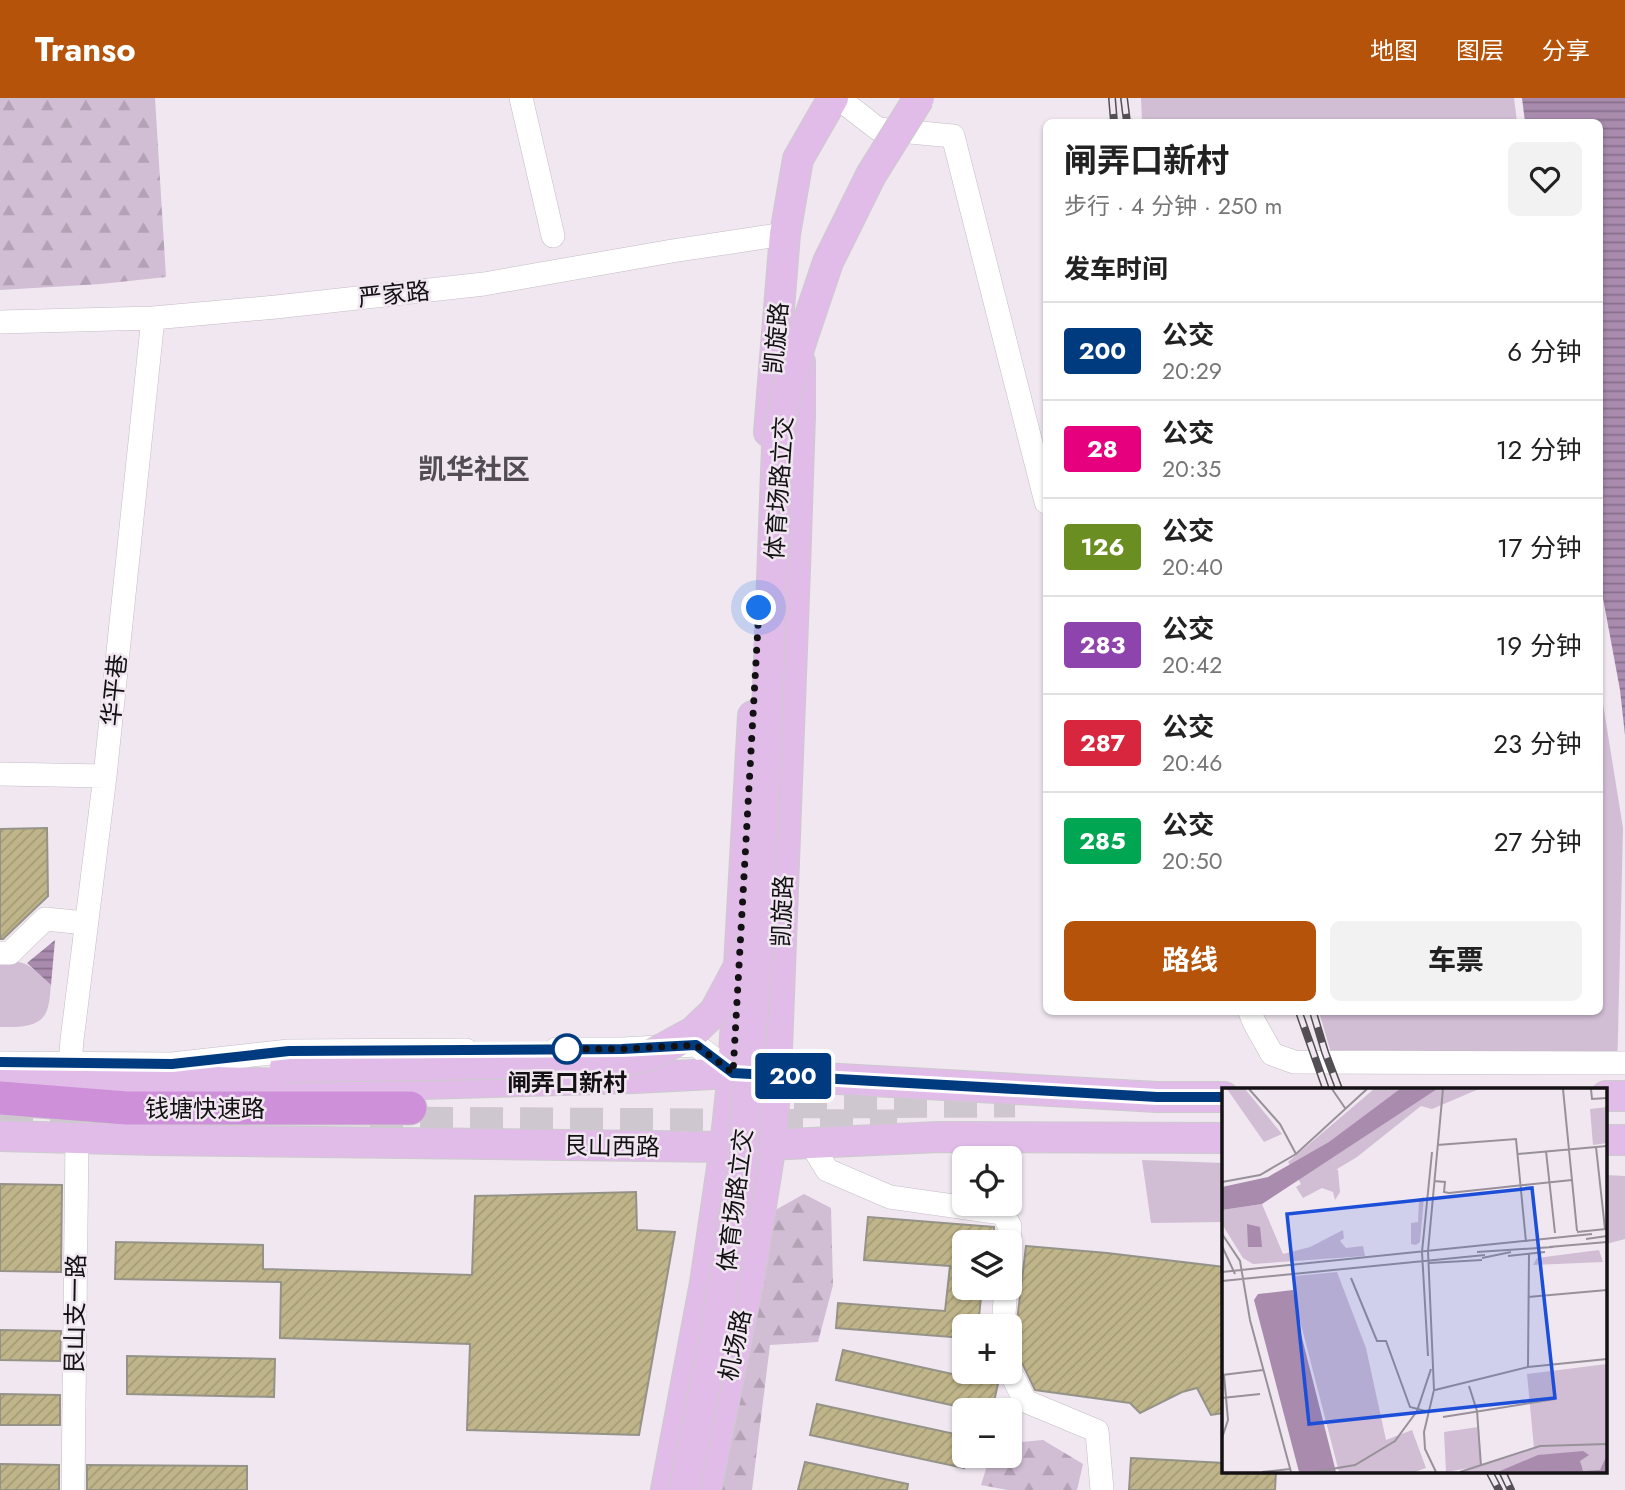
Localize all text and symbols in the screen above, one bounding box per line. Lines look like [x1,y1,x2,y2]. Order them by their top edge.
text: Transo [35,26,136,73]
text: 地图 [1370,33,1418,68]
text: 图层 [1456,33,1504,68]
text: 分享 [1542,33,1590,68]
text: 闸弄口新村 [1064,137,1229,184]
button: heart [1508,142,1582,216]
text: 步行 · 4 分钟 · 250 m [1064,189,1282,223]
text: 发车时间 [1064,250,1168,288]
street label: 严家路 [356,273,432,315]
street label: 凯旋路 [755,301,797,375]
text: 公交 [1162,316,1214,354]
text: 200 [1079,333,1126,368]
text: 6 分钟 [1507,333,1582,371]
text: 20:29 [1162,354,1222,388]
text: 公交 [1162,414,1214,452]
street label: 体育场路立交 [757,415,801,561]
text: 28 [1087,431,1118,466]
text: 12 分钟 [1496,431,1582,469]
district label: 凯华社区 [418,449,530,490]
text: 20:35 [1162,452,1221,486]
text: 公交 [1162,512,1214,550]
text: 126 [1080,529,1125,564]
text: 17 分钟 [1497,529,1582,567]
text: 20:40 [1162,550,1223,584]
your location [741,590,776,625]
text: 公交 [1162,610,1214,648]
text: 283 [1080,627,1125,662]
text: 19 分钟 [1496,627,1582,665]
text: 20:42 [1162,648,1222,682]
street label: 华平巷 [93,652,135,728]
text: 公交 [1162,708,1214,746]
text: 287 [1080,725,1125,760]
text: 23 分钟 [1493,725,1582,763]
text: 20:46 [1162,746,1222,780]
text: 公交 [1162,806,1214,844]
text: 285 [1079,823,1126,858]
text: 27 分钟 [1494,823,1582,861]
text: 20:50 [1162,844,1223,878]
street label: 凯旋路 [763,874,801,948]
button: 路线 [1064,921,1316,1001]
button: 车票 [1330,921,1582,1001]
marker: 闸弄口新村 [552,1034,582,1064]
line badge: 200 [753,1053,833,1099]
text: 200 [769,1058,817,1093]
place label: 闸弄口新村 [507,1065,627,1100]
inset map [1222,1088,1608,1472]
street label: 钱塘快速路 [145,1091,265,1126]
street label: 体育场路立交 [709,1126,761,1274]
street label: 艮山西路 [564,1128,660,1164]
map controls [952,1146,1022,1468]
button: locate [952,1146,1022,1216]
button: layers [952,1230,1022,1300]
street label: 艮山支一路 [56,1254,94,1374]
street label: 机场路 [710,1306,760,1384]
button: + [952,1314,1022,1384]
button: − [952,1398,1022,1468]

